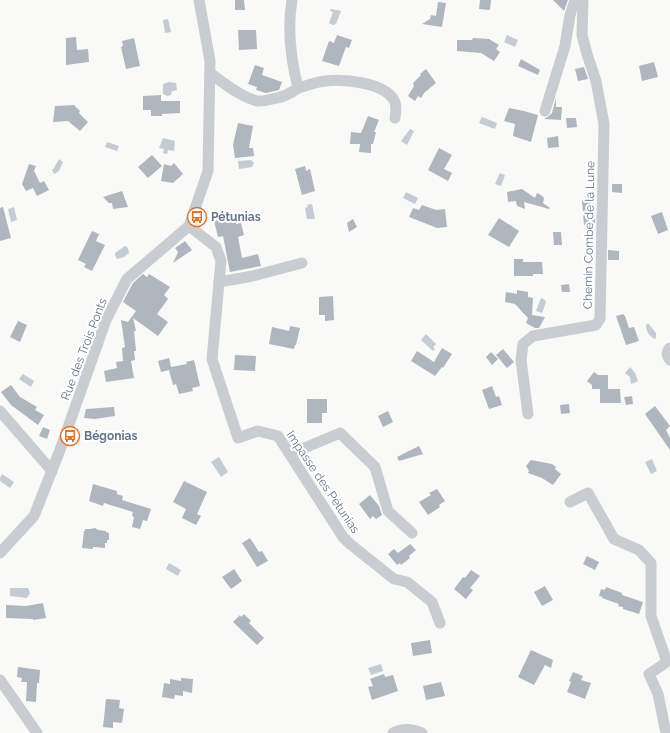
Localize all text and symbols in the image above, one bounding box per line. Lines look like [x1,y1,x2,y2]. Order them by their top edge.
street label: Chemin Combe de la Lune [581,161,597,309]
bus stop icon: Pétunias [186,206,208,228]
place label: Pétunias [211,210,261,224]
street label: Rue des Trois Ponts [58,296,110,402]
bus stop icon: Bégonias [59,425,81,447]
street label: Impasse des Pétunias [284,428,363,536]
place label: Bégonias [84,429,137,443]

